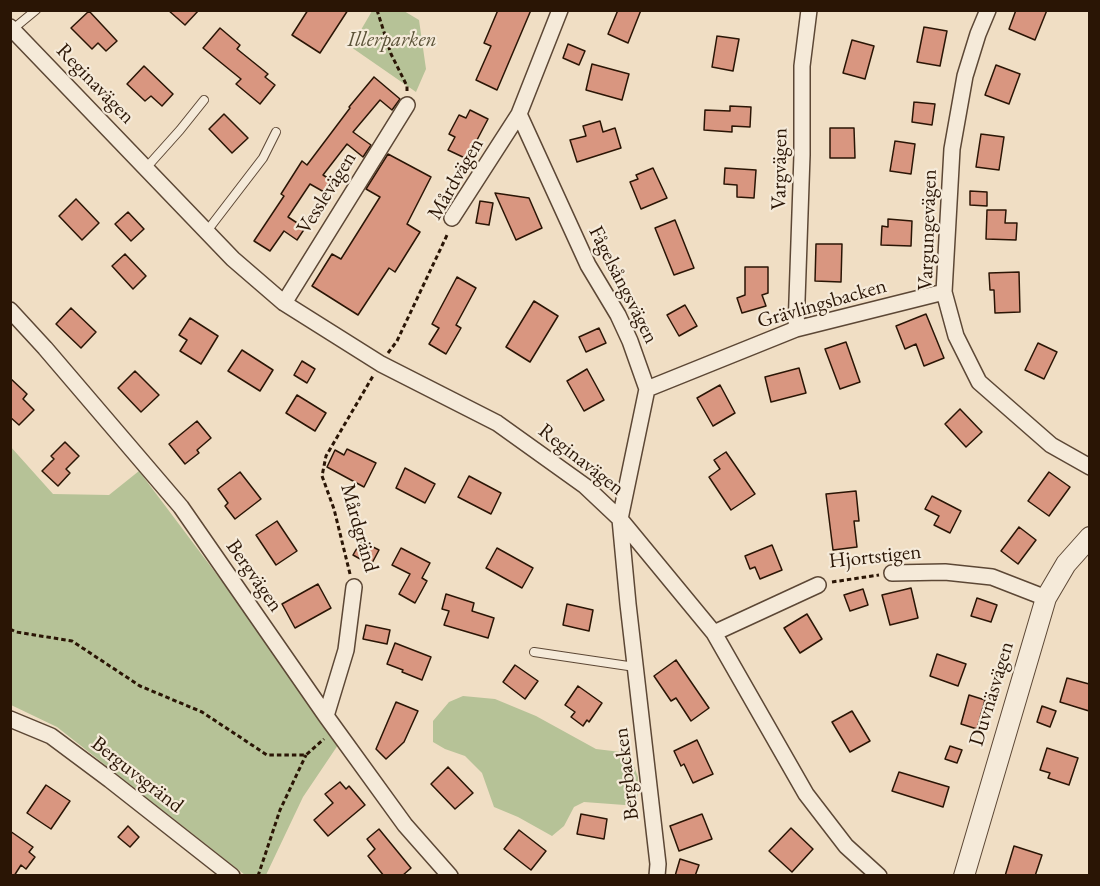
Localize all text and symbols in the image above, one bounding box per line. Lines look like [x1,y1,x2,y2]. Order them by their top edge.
park label: Illerparken [347,27,437,53]
street label: Reginavägen [50,39,140,129]
street label: Vargvägen [767,128,793,210]
street label: Mårdvägen [423,134,489,224]
street label: Vesslevägen [292,147,362,239]
street label: Vargungevägen [913,169,943,291]
street label: Fågelsångsvägen [583,222,663,348]
street label: Grävlingsbacken [755,274,889,334]
street label: Reginavägen [533,419,629,501]
street label: Mårdgränd [334,481,384,575]
street label: Bergvägen [220,535,288,617]
street label: Hjortstigen [828,540,922,574]
street label: Duvnäsvägen [964,639,1020,749]
street label: Bergbacken [609,726,645,822]
street label: Berguvsgränd [86,731,188,819]

